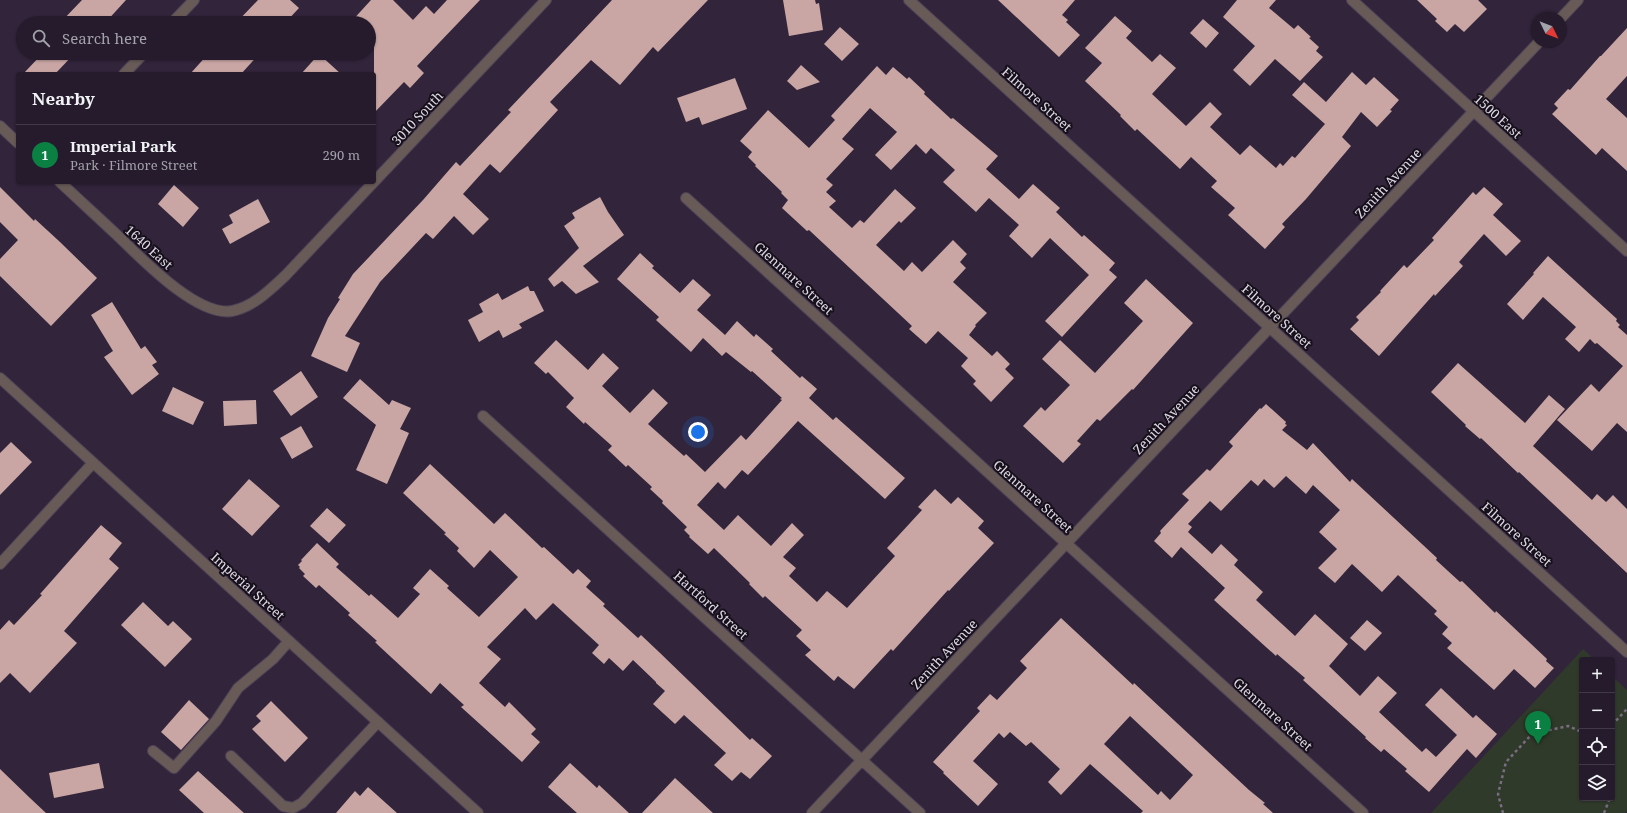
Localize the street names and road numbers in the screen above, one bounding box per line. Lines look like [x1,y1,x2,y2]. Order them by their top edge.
street label: Filmore Street [998,63,1076,136]
street label: 3010 South [387,87,447,149]
street label: 1500 East [1470,90,1526,142]
street label: Zenith Avenue [1351,144,1425,222]
street label: 1640 East [121,221,177,273]
street label: Glenmare Street [750,238,838,319]
street label: Filmore Street [1238,280,1316,353]
street label: Zenith Avenue [1129,380,1203,458]
street label: Glenmare Street [989,456,1077,537]
street label: Filmore Street [1478,498,1556,571]
street label: Imperial Street [207,548,289,624]
street label: Hartford Street [670,567,752,644]
street label: Zenith Avenue [907,615,981,693]
street label: Glenmare Street [1229,674,1317,755]

